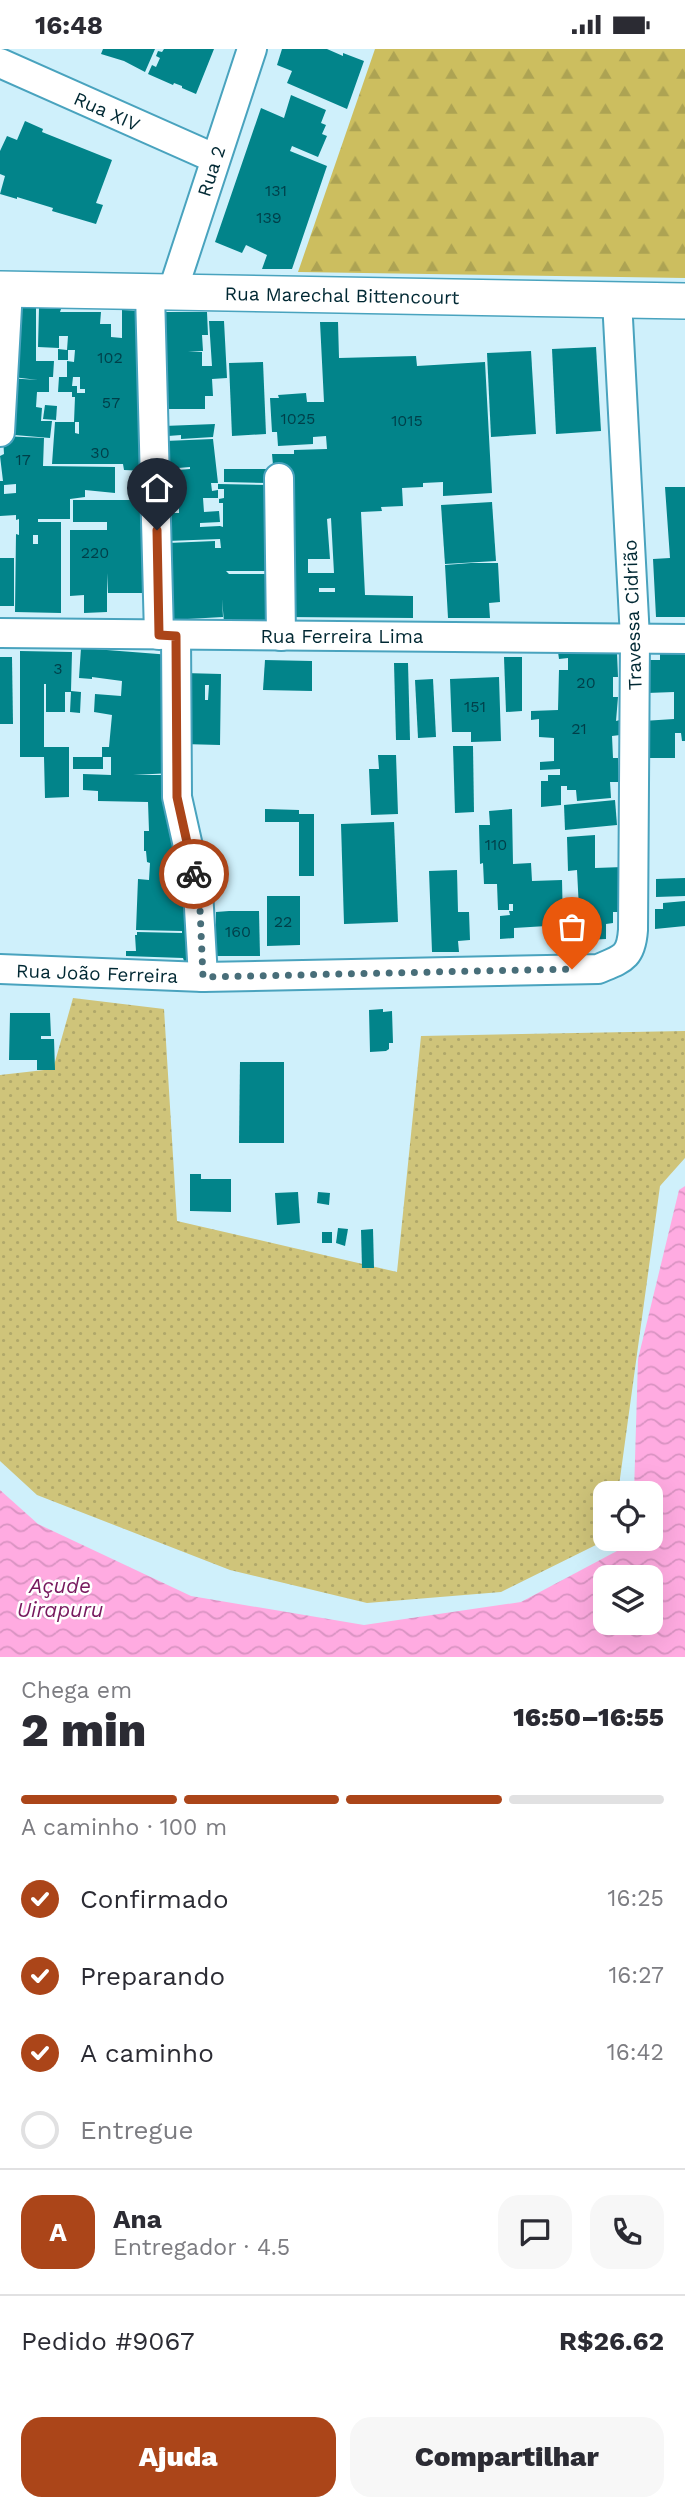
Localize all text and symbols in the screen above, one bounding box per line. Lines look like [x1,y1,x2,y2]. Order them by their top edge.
text: 16:48 [35,10,103,40]
street label: Rua XIV [70,87,143,136]
street label: Rua 2 [192,143,230,199]
house number: 131 [265,181,287,200]
house number: 139 [256,208,282,227]
street label: Rua Marechal Bittencourt [224,282,460,309]
house number: 102 [97,348,123,367]
house number: 57 [102,393,120,412]
house number: 1025 [281,409,315,428]
house number: 1015 [391,411,423,430]
house number: 30 [90,443,110,462]
house number: 17 [15,450,31,469]
pin [127,458,187,530]
icon: home [138,469,176,507]
street label: Travessa Cidrião [618,539,647,691]
house number: 220 [81,543,109,562]
street label: Rua Ferreira Lima [260,625,424,648]
house number: 3 [53,659,63,678]
house number: 20 [576,673,596,692]
house number: 151 [464,697,486,716]
house number: 21 [571,719,587,738]
house number: 110 [485,835,507,854]
courier [159,839,229,909]
icon: bike [175,855,213,893]
pin [542,897,602,969]
icon: bag [553,908,591,946]
house number: 22 [274,912,292,931]
house number: 160 [225,922,251,941]
street label: Rua João Ferreira [16,959,179,988]
map controls [593,1481,663,1635]
button: locate [593,1481,663,1551]
button: layers [593,1565,663,1635]
water label: Açude Uirapuru [17,1573,103,1622]
text: Chega em [21,1677,132,1704]
text: 16:50–16:55 [513,1702,664,1732]
text: 2 min [21,1703,146,1757]
text: A caminho · 100 m [21,1814,227,1841]
icon: check [21,1880,59,1918]
text: Confirmado [80,1884,229,1914]
text: 16:25 [607,1885,664,1912]
icon: check [21,1957,59,1995]
text: Preparando [80,1961,225,1991]
text: 16:27 [608,1962,664,1989]
icon: check [21,2034,59,2072]
text: A caminho [80,2038,214,2068]
text: 16:42 [607,2039,664,2066]
text: Entregue [80,2115,193,2145]
button: chat [498,2195,572,2269]
button: phone [590,2195,664,2269]
text: Ana [113,2204,162,2234]
text: A [49,2217,67,2247]
text: Entregador · 4.5 [113,2234,290,2261]
text: Pedido #9067 [21,2326,195,2356]
text: R$26.62 [559,2326,664,2356]
button: Ajuda [21,2417,336,2497]
button: Compartilhar [350,2417,664,2497]

